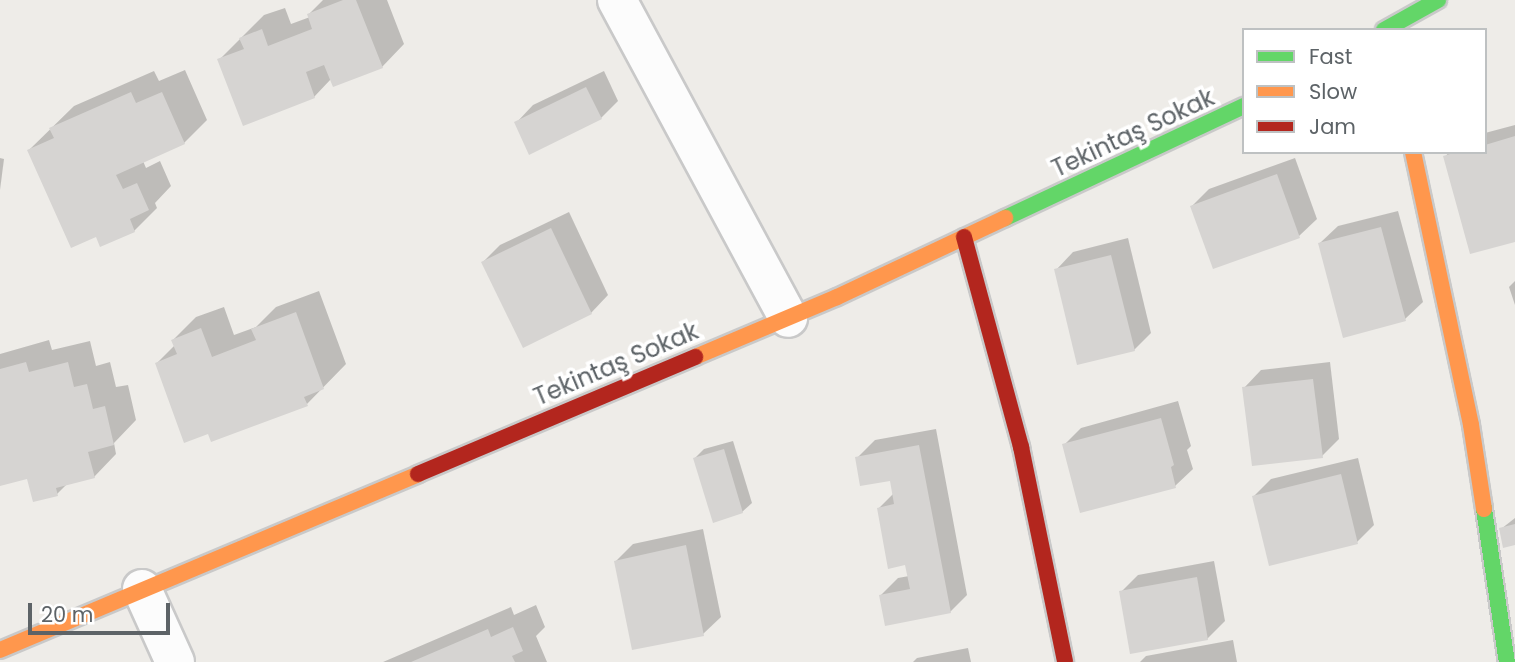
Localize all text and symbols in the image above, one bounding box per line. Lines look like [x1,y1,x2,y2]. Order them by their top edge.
legend [1242,28,1487,154]
text: Fast [1309,42,1352,71]
text: Slow [1309,77,1357,106]
street label: Tekintaş Sokak [1047,83,1219,183]
text: Jam [1309,112,1356,141]
street label: Tekintaş Sokak [529,316,703,412]
scale bar [32,588,173,632]
text: 20 m [41,600,94,629]

